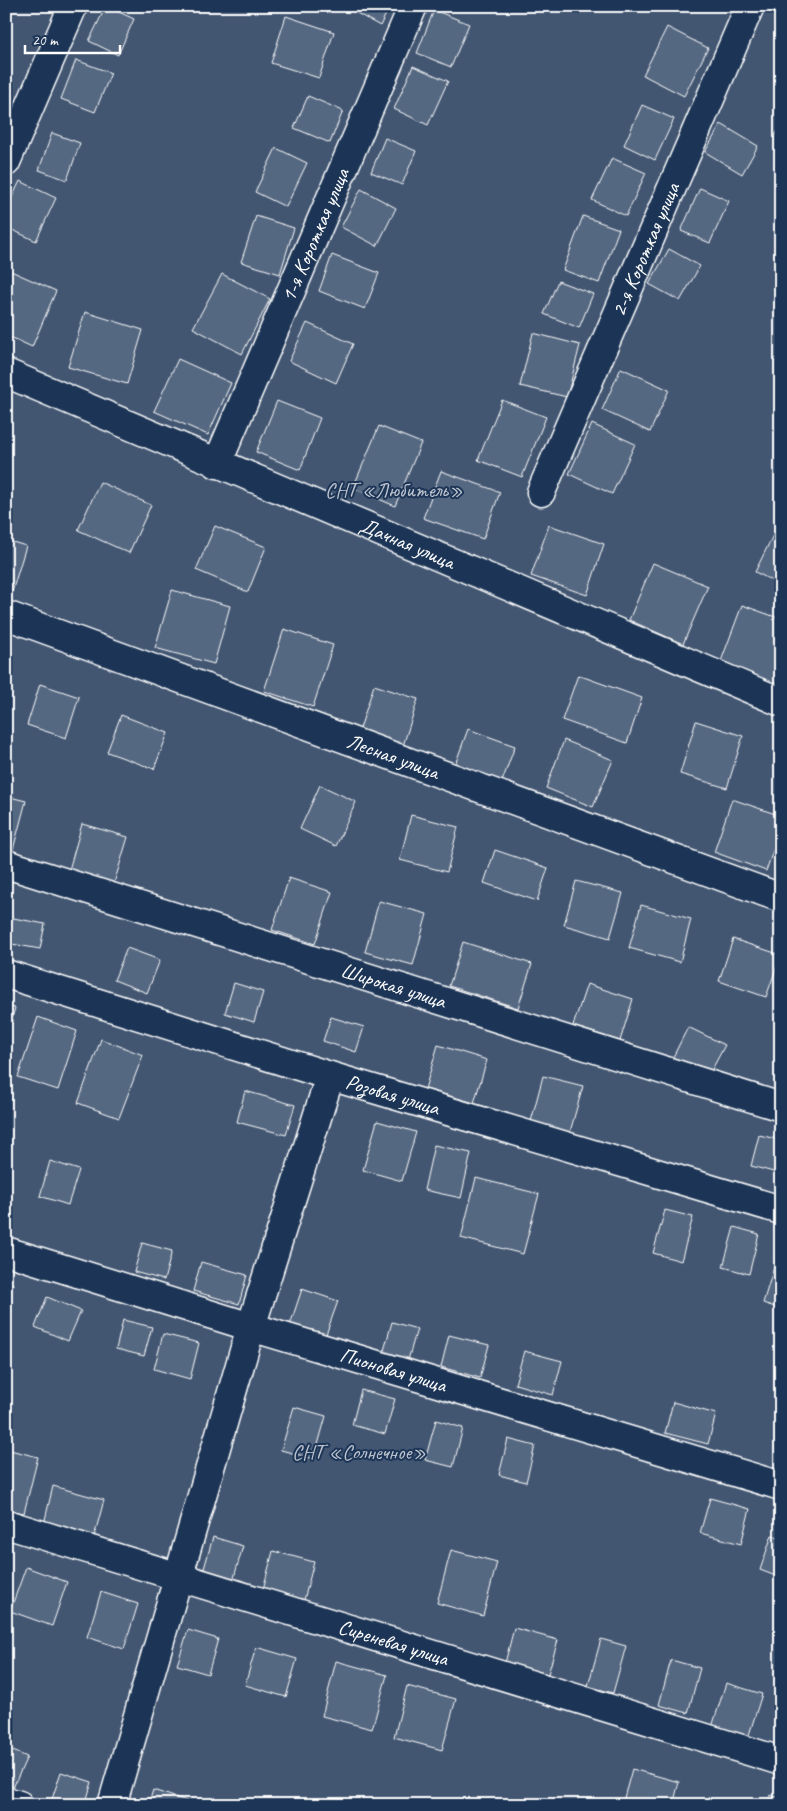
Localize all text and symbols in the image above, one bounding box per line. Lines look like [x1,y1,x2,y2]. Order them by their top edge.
scale bar [25,22,120,54]
text: 20 m [32,31,59,50]
street label: 1-я Короткая улица [275,163,356,306]
street label: 2-я Короткая улица [605,177,686,320]
park label: СНТ «Любитель» [325,477,463,503]
street label: Дачная улица [356,512,461,576]
street label: Лесная улица [343,728,445,786]
street label: Широкая улица [338,957,451,1015]
street label: Розовая улица [343,1068,444,1121]
street label: Пионовая улица [337,1341,451,1398]
park label: СНТ «Солнечное» [292,1439,426,1465]
street label: Сиреневая улица [335,1613,453,1672]

